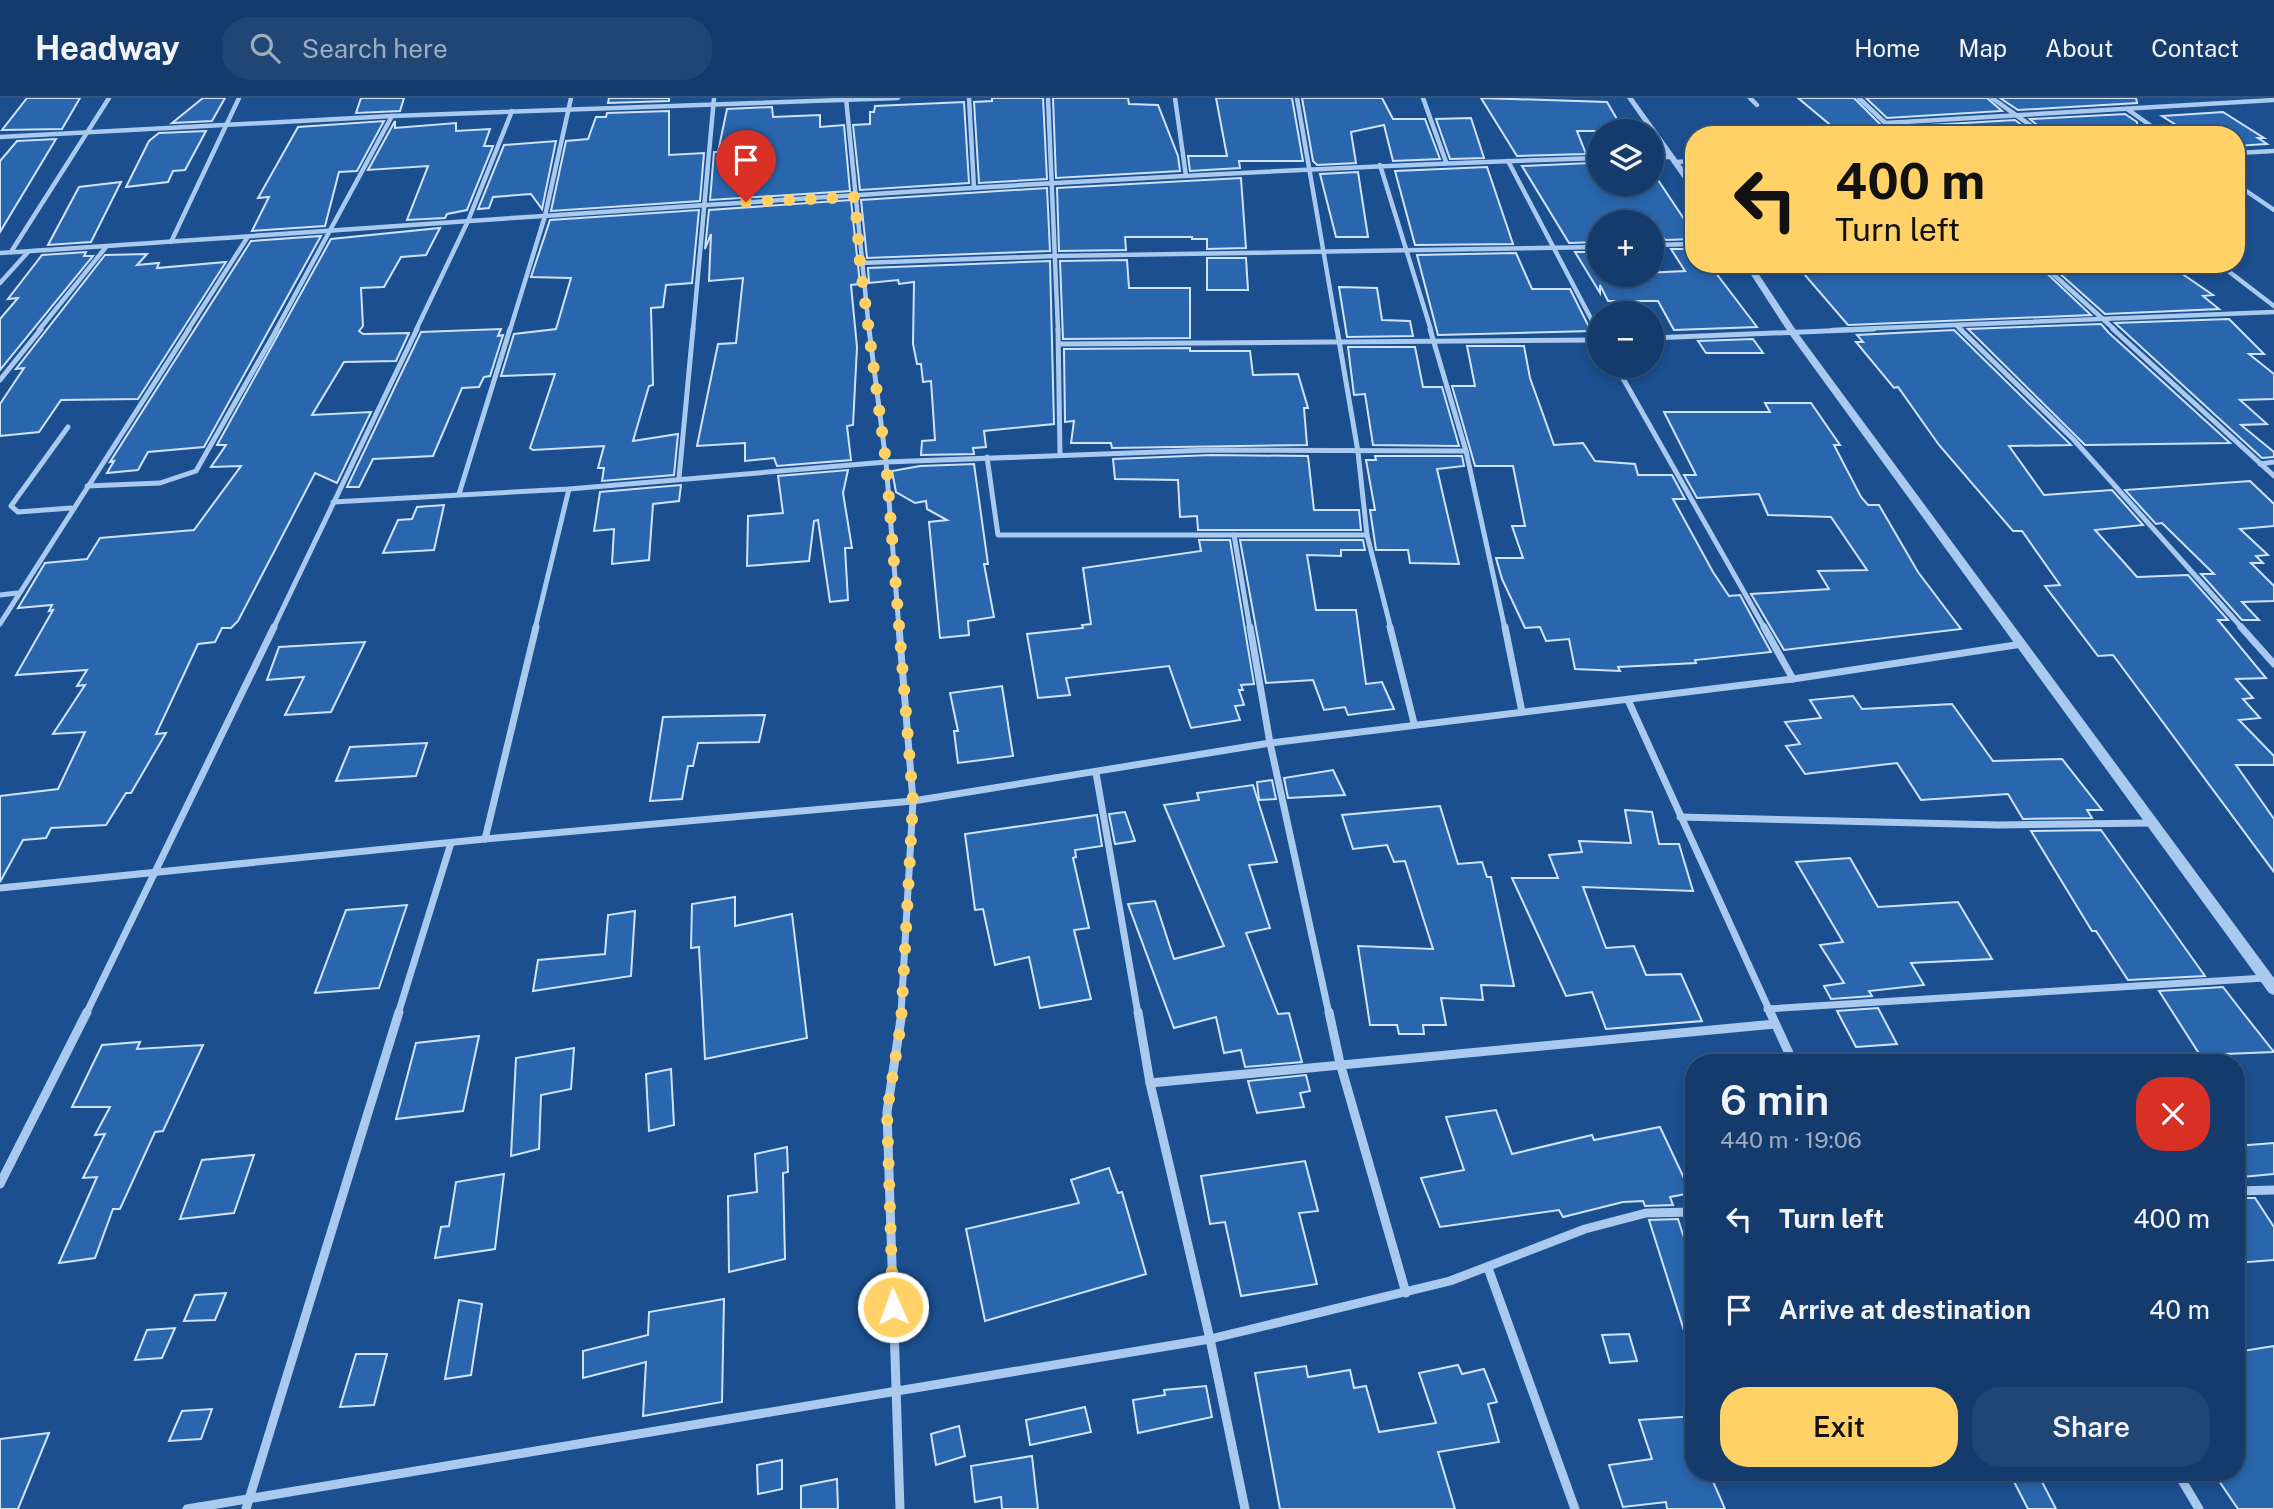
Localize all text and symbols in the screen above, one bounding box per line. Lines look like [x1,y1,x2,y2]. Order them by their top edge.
search box [222,17,712,80]
text: Headway [35,29,180,67]
icon: search [246,29,284,67]
text: Search here [302,33,448,64]
text: Home [1854,34,1920,62]
text: Map [1958,34,2007,62]
text: About [2045,34,2113,62]
text: Contact [2151,34,2239,62]
map controls [1587,119,1664,378]
button: layers [1587,119,1664,196]
pin [716,130,776,202]
icon: arrive [727,141,765,179]
text: 400 m [1835,152,1985,210]
icon: left [1720,154,1811,245]
button: + [1587,210,1664,287]
text: Turn left [1835,211,1960,248]
button: − [1587,301,1664,378]
text: 6 min [1720,1075,1829,1124]
button: close [2136,1077,2210,1151]
text: 440 m · 19:06 [1720,1126,1862,1153]
icon: left [1720,1200,1758,1238]
text: Turn left [1779,1203,1884,1234]
text: 400 m [2133,1203,2210,1234]
position arrow [856,1270,930,1344]
icon: arrive [1720,1291,1758,1329]
text: Arrive at destination [1779,1294,2031,1325]
text: 40 m [2149,1294,2210,1325]
button: Exit [1720,1387,1958,1467]
button: Share [1972,1387,2210,1467]

